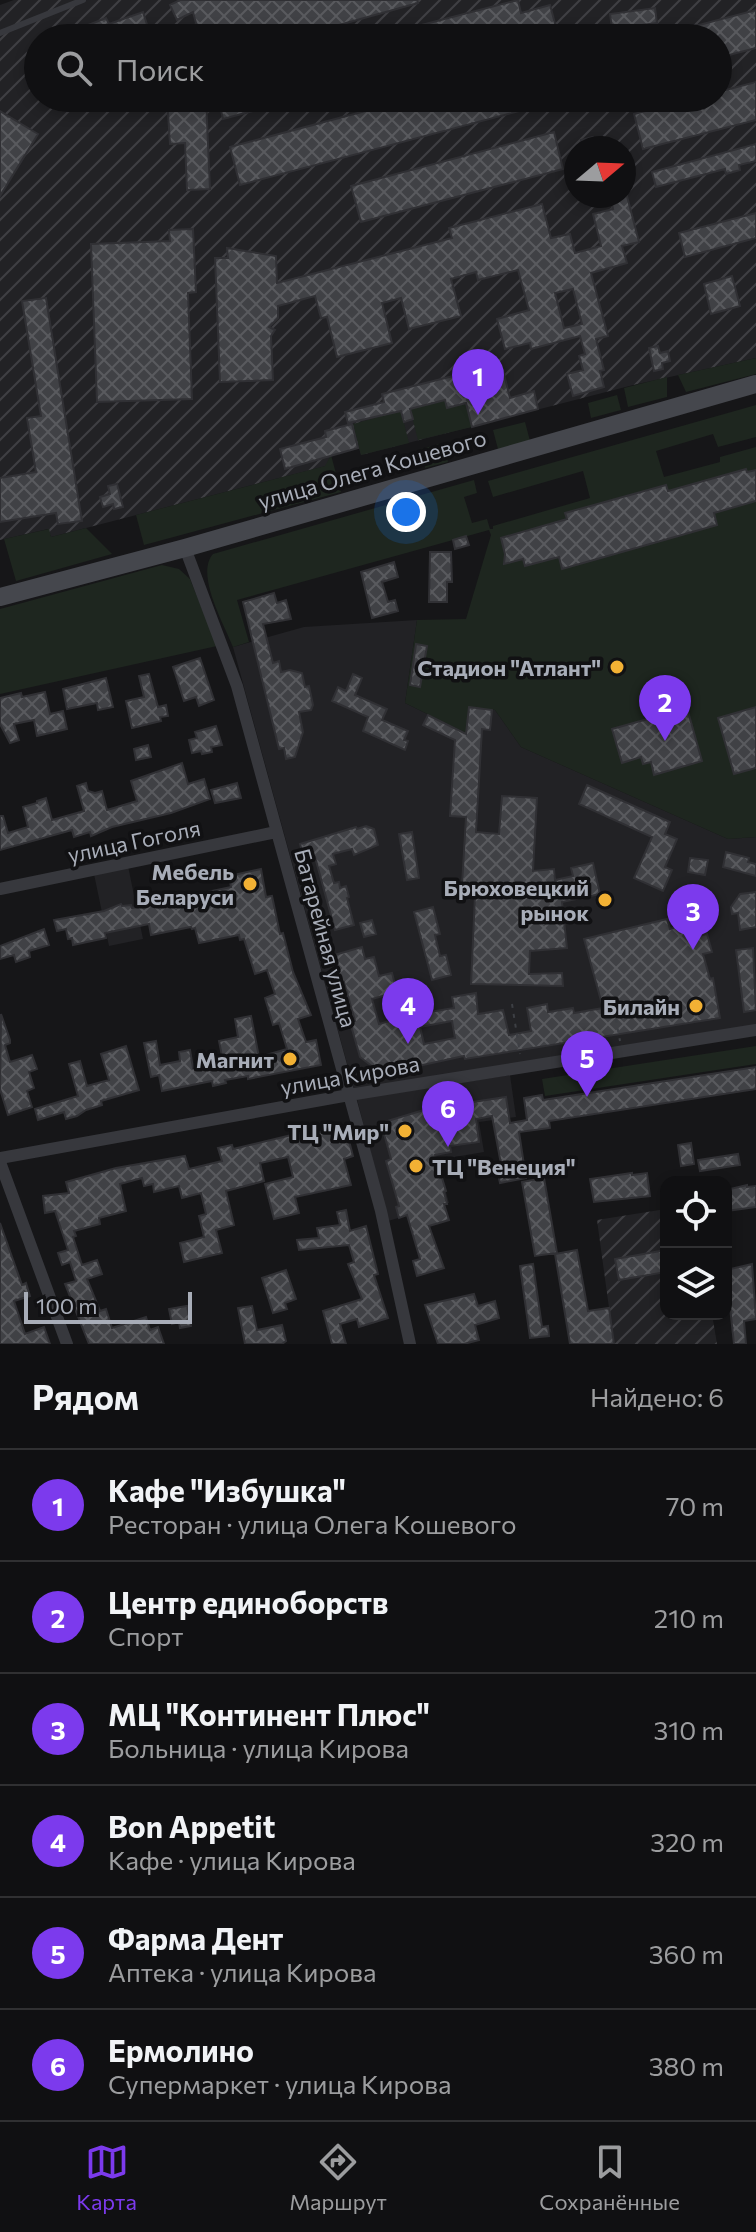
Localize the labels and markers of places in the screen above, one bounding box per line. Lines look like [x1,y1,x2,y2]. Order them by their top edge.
pin: 1 [452,349,504,415]
place label: Стадион "Атлант" [417,654,601,681]
marker: Стадион "Атлант" [608,658,626,676]
pin: 2 [639,675,691,741]
place label: Мебель Беларуси [136,858,234,910]
place label: Брюховецкий рынок [444,874,589,926]
marker: Мебель Беларуси [241,875,259,893]
pin: 3 [667,884,719,950]
marker: Брюховецкий рынок [596,891,614,909]
pin: 4 [382,978,434,1044]
place label: Билайн [603,993,680,1020]
marker: Билайн [687,997,705,1015]
pin: 5 [561,1031,613,1097]
place label: Магнит [196,1046,274,1073]
marker: Магнит [281,1050,299,1068]
pin: 6 [422,1081,474,1147]
place label: ТЦ "Мир" [287,1118,389,1145]
marker: ТЦ "Мир" [396,1122,414,1140]
place label: ТЦ "Венеция" [432,1153,576,1180]
marker: ТЦ "Венеция" [407,1157,425,1175]

